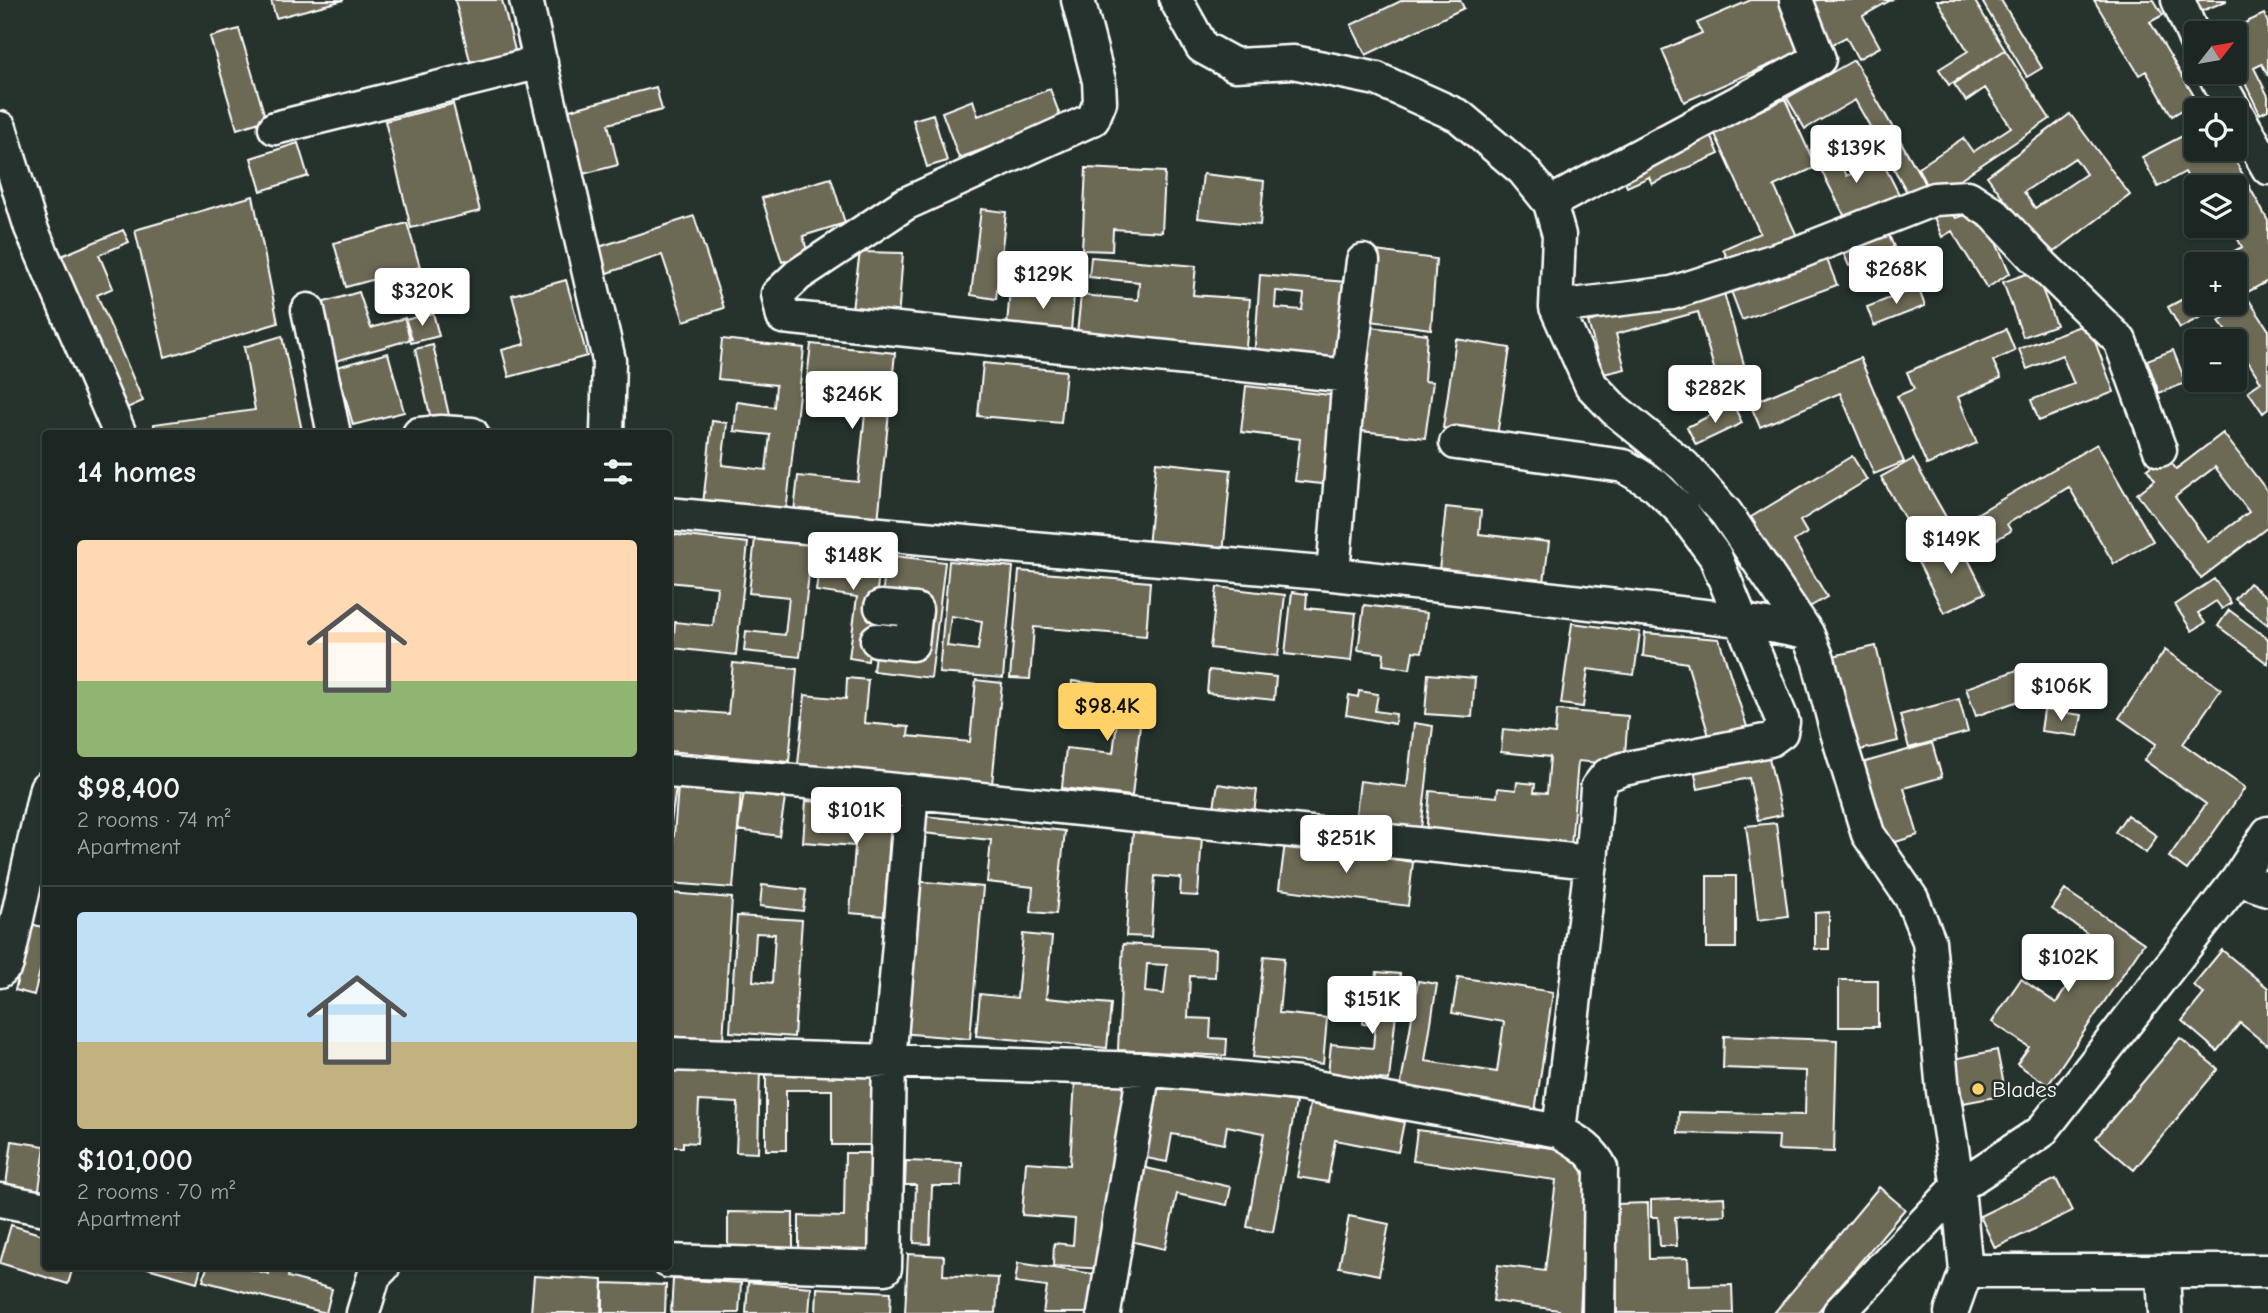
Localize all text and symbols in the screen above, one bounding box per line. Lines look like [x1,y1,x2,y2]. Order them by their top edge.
north arrow [2184,21,2247,84]
map controls [2184,21,2247,392]
button: locate [2184,98,2247,161]
pin: $139K [1807,125,1905,185]
text: $139K [1826,134,1886,161]
button: layers [2184,175,2247,238]
pin: $268K [1847,246,1945,306]
pin: $129K [994,252,1092,311]
button: + [2184,252,2247,315]
text: $268K [1865,255,1927,282]
text: $129K [1013,260,1073,287]
pin: $320K [373,268,471,328]
text: $320K [391,277,453,304]
button: − [2184,329,2247,392]
pin: $282K [1666,366,1764,425]
pin: $246K [803,372,901,431]
text: $282K [1684,374,1746,401]
text: $246K [822,380,882,407]
icon: filters [599,453,637,491]
text: 14 homes [77,455,196,490]
pin: $149K [1902,516,2000,576]
text: $149K [1922,525,1980,552]
pin: $148K [804,532,902,592]
text: $148K [824,541,882,568]
icon: home [294,585,420,711]
pin: $106K [2012,664,2110,723]
text: $106K [2030,672,2092,699]
pin: $98.4K [1050,684,1164,743]
text: $98.4K [1074,692,1140,719]
text: $98,400 [77,771,180,806]
pin: $101K [807,788,905,847]
text: $101K [827,796,885,823]
text: 2 rooms · 74 m² [77,806,230,833]
pin: $251K [1297,816,1395,875]
text: $251K [1316,824,1376,851]
text: Apartment [77,833,180,860]
pin: $102K [2019,934,2117,994]
text: $102K [2038,943,2098,970]
icon: home [294,957,420,1083]
pin: $151K [1323,976,1421,1036]
text: $151K [1343,985,1401,1012]
place label: Blades [1992,1076,2056,1103]
marker: Blades [1970,1081,1986,1097]
text: $101,000 [77,1143,193,1178]
text: 2 rooms · 70 m² [77,1178,235,1205]
text: Apartment [77,1205,180,1232]

